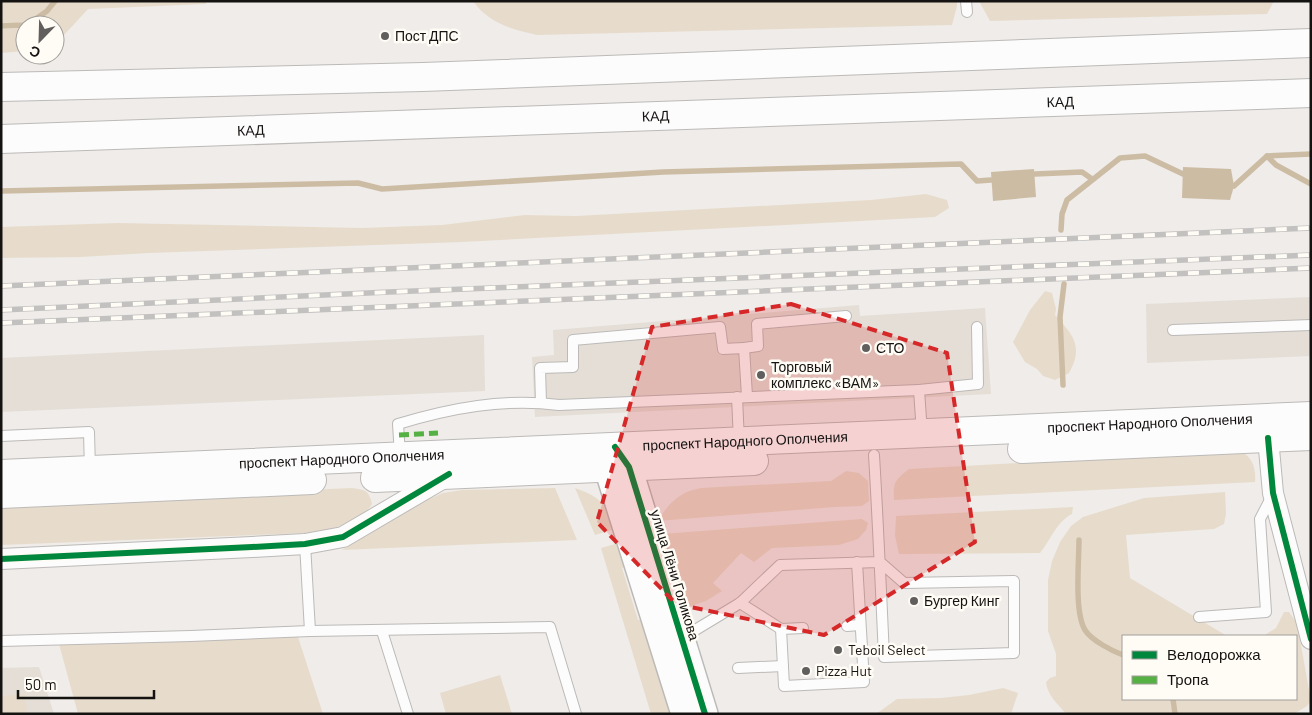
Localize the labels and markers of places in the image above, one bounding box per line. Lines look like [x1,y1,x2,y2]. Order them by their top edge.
place label: Пост ДПС [395,27,459,44]
marker: Пост ДПС [379,30,391,42]
place label: СТО [876,339,905,356]
marker: СТО [860,342,872,354]
place label: Торговый комплекс «ВАМ» [771,358,879,391]
marker: Торговый комплекс «ВАМ» [755,369,767,381]
place label: Бургер Кинг [924,592,1000,609]
marker: Бургер Кинг [908,595,920,607]
place label: Teboil Select [848,641,926,658]
marker: Teboil Select [832,644,844,656]
place label: Pizza Hut [816,662,872,679]
marker: Pizza Hut [800,665,812,677]

